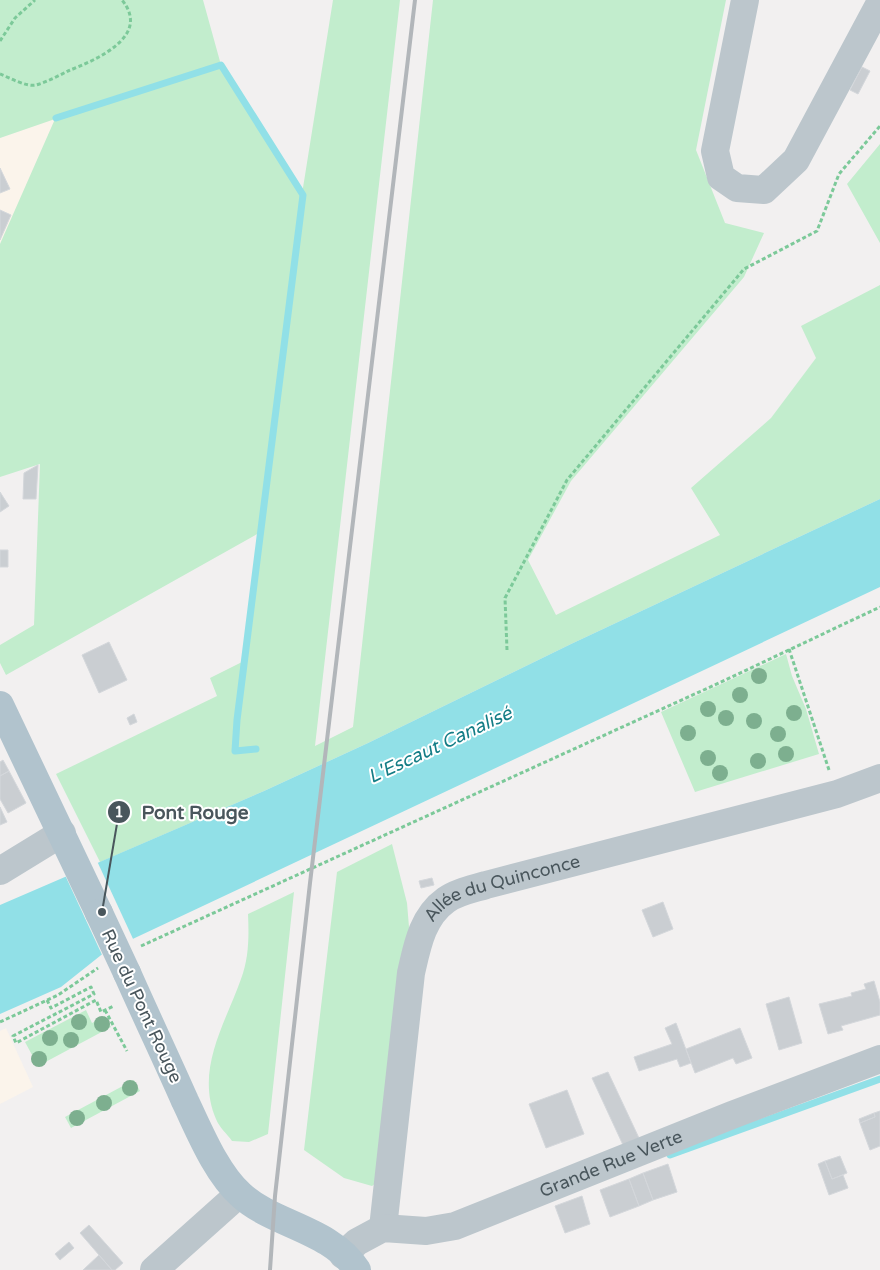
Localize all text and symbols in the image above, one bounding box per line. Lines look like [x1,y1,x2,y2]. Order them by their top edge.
water label: L'Escaut Canalisé [365,701,517,788]
callout: Pont Rouge [106,795,258,829]
text: Pont Rouge [142,802,249,825]
text: 1 [114,803,124,821]
street label: Allée du Quinconce [419,850,583,926]
street label: Rue du Pont Rouge [97,926,187,1086]
street label: Grande Rue Verte [536,1125,686,1202]

